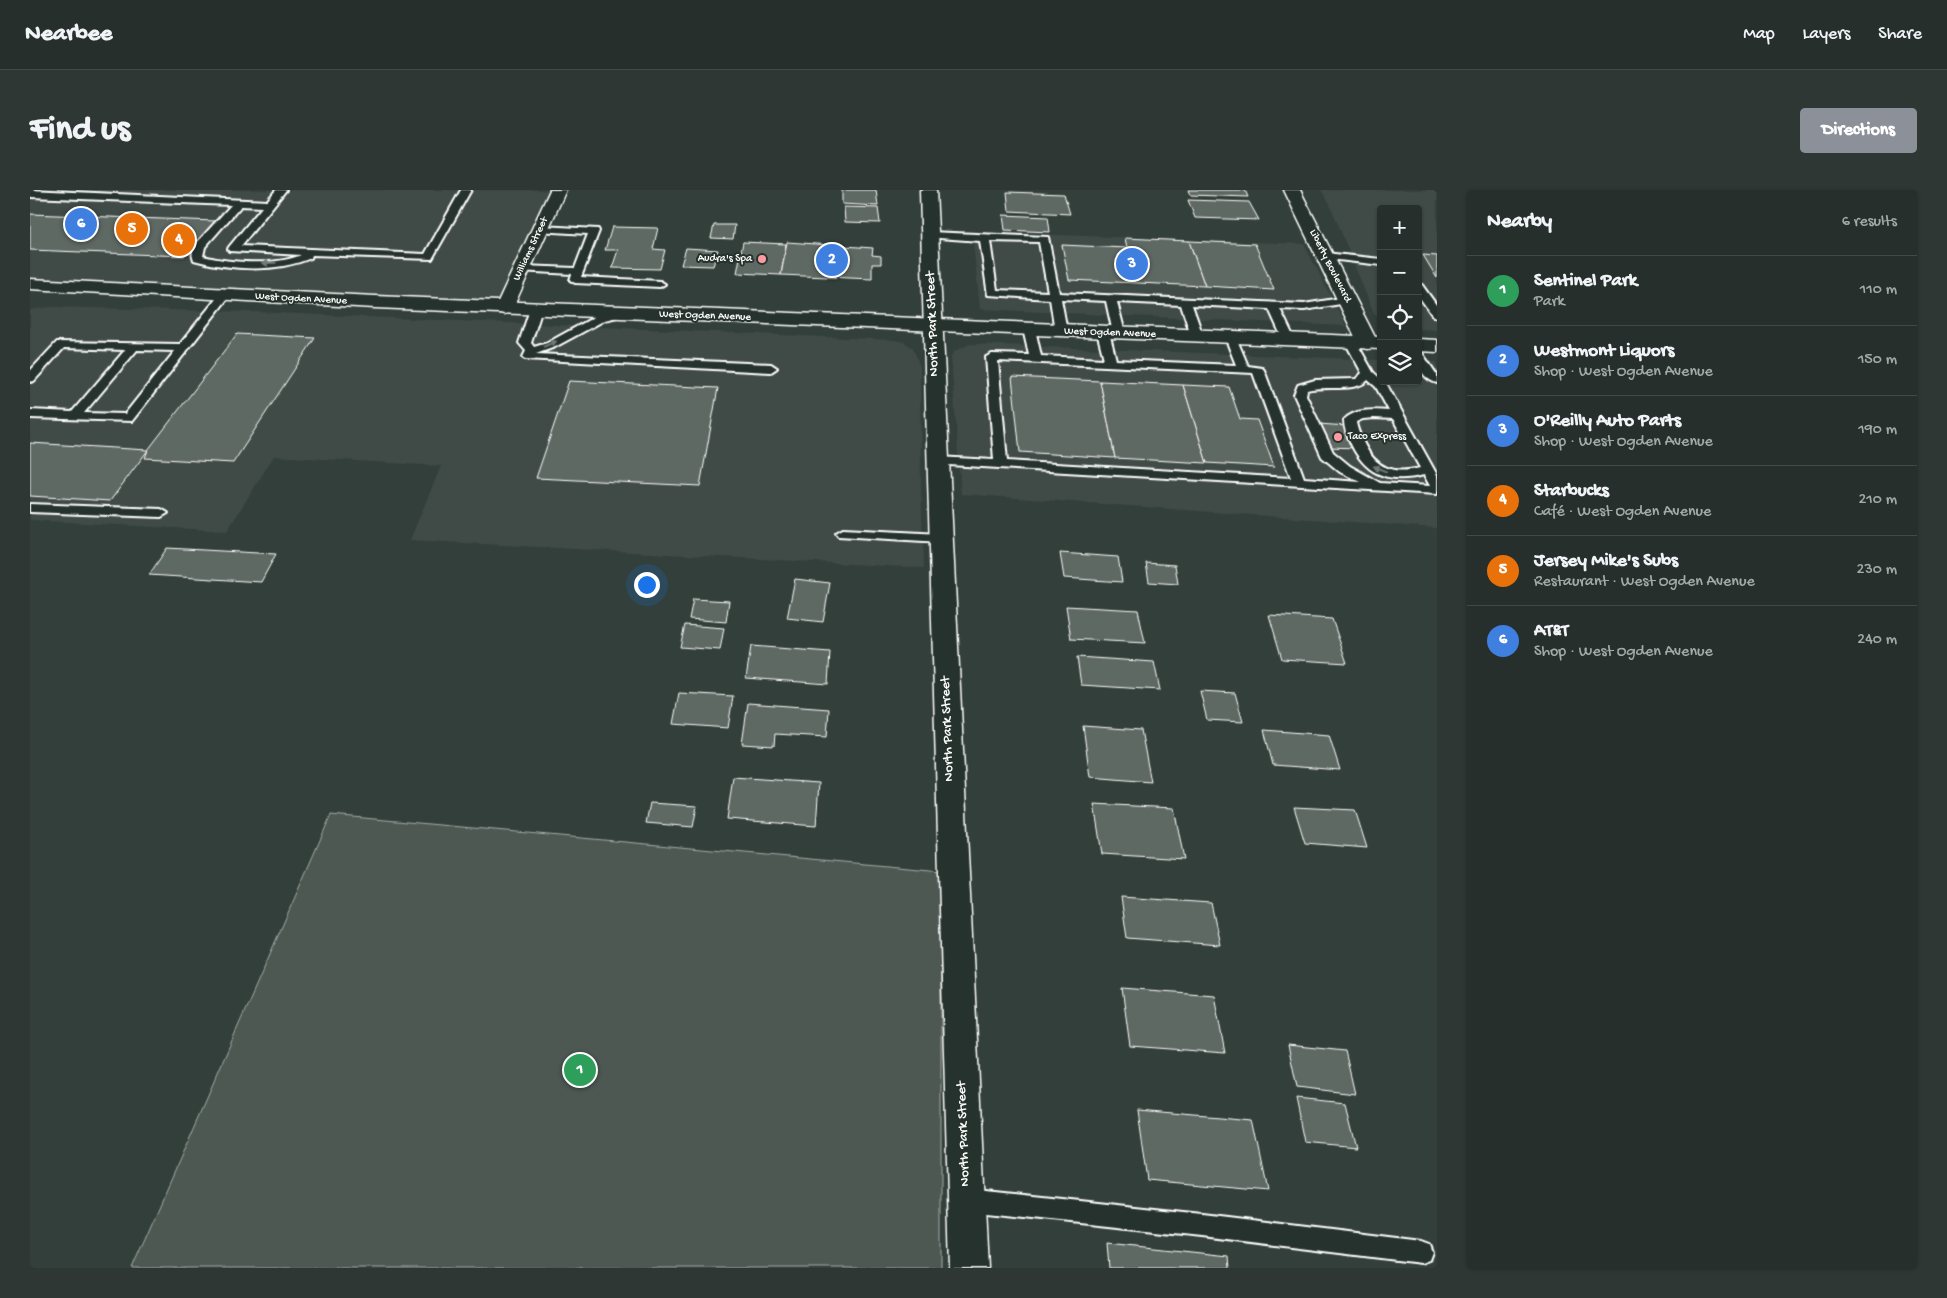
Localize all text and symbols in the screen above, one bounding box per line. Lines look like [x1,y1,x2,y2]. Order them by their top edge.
text: Nearbee [25,20,112,49]
text: Map [1743,24,1775,45]
text: Layers [1803,24,1850,45]
text: Share [1878,24,1922,45]
button: Directions [1800,108,1917,153]
text: Find us [30,110,130,151]
pin: 6 [65,205,97,243]
map controls [1377,205,1422,385]
button: + [1377,205,1422,250]
pin: 5 [116,210,148,248]
text: Nearby [1487,210,1552,235]
text: 6 results [1842,213,1897,232]
street label: Williams Street [511,214,552,283]
pin: 4 [163,221,195,259]
street label: Liberty Boulevard [1306,228,1354,306]
pin: 2 [816,241,848,279]
pin: 3 [1116,245,1148,283]
button: − [1377,250,1422,295]
place label: Audra's Spa [698,253,753,265]
marker: Audra's Spa [756,253,768,265]
one-way arrow [261,259,277,267]
street label: North Park Street [923,270,943,377]
text: Sentinel Park [1534,270,1637,293]
text: 1 [1500,281,1506,300]
text: 110 m [1860,281,1897,300]
street label: West Ogden Avenue [255,291,348,307]
text: Park [1534,293,1565,312]
button: locate [1377,295,1422,340]
street label: West Ogden Avenue [659,308,752,324]
street label: West Ogden Avenue [1064,325,1157,341]
one-way arrow [543,340,557,348]
button: layers [1377,340,1422,385]
text: Westmont Liquors [1534,340,1674,363]
text: 2 [1499,351,1507,370]
text: 150 m [1858,351,1897,370]
text: Shop · West Ogden Avenue [1534,363,1713,382]
text: O'Reilly Auto Parts [1534,410,1681,433]
text: 3 [1499,421,1507,440]
text: 190 m [1858,421,1897,440]
marker: Taco Express [1332,431,1344,443]
place label: Taco Express [1347,431,1407,443]
text: Shop · West Ogden Avenue [1534,433,1713,452]
one-way arrow [1373,464,1387,472]
text: Starbucks [1534,480,1609,503]
text: 4 [1499,491,1507,510]
text: 210 m [1858,491,1897,510]
text: Café · West Ogden Avenue [1534,503,1711,522]
text: Jersey Mike's Subs [1534,550,1678,573]
text: 5 [1499,561,1507,580]
text: 230 m [1857,561,1897,580]
your location [634,572,660,598]
text: Restaurant · West Ogden Avenue [1534,573,1755,592]
text: AT&T [1534,620,1569,643]
text: 6 [1499,631,1507,650]
text: 240 m [1857,631,1897,650]
text: Shop · West Ogden Avenue [1534,643,1713,662]
street label: North Park Street [938,675,958,782]
pin: 1 [564,1051,596,1089]
street label: North Park Street [954,1080,974,1187]

